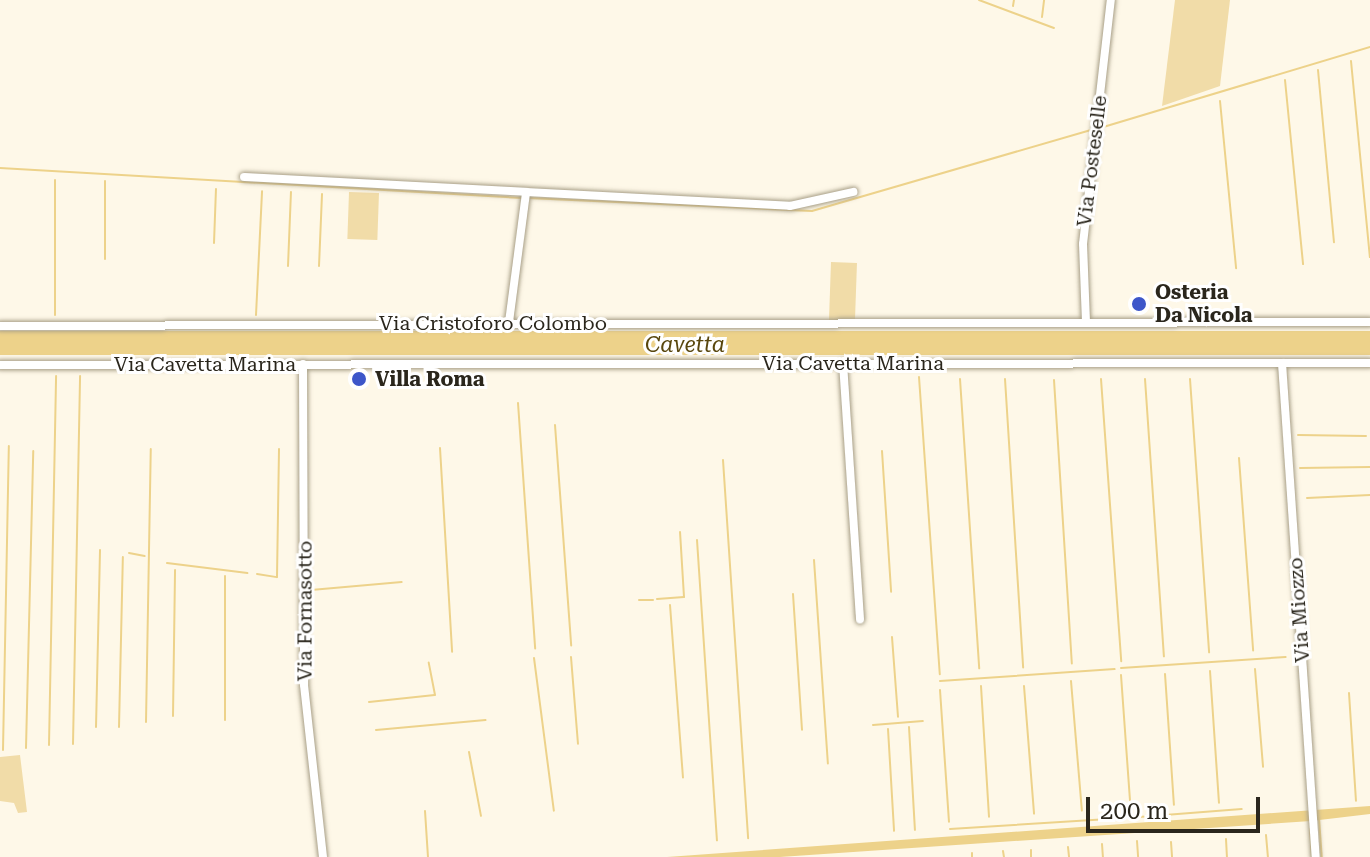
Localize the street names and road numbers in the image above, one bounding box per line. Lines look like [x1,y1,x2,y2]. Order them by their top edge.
street label: Via Posteselle [1072,94,1112,228]
street label: Via Cristoforo Colombo [379,311,607,335]
street label: Via Cavetta Marina [762,351,944,375]
street label: Via Cavetta Marina [114,352,296,376]
street label: Via Fornasotto [293,541,317,681]
street label: Via Miozzo [1283,557,1315,663]

